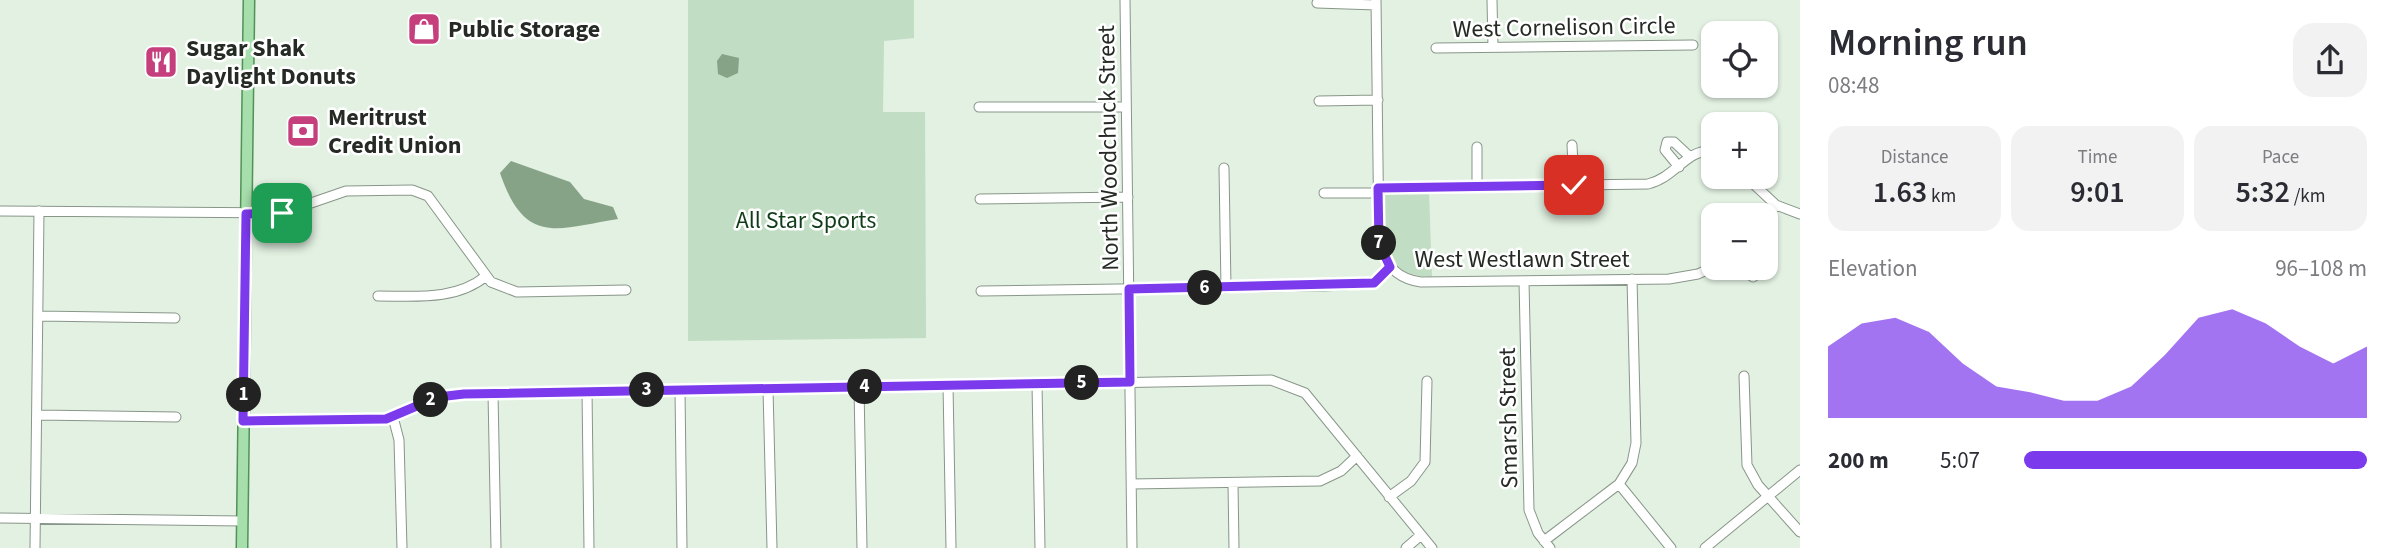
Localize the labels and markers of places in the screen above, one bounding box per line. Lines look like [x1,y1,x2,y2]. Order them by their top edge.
shop icon: Public Storage [405,10,443,48]
place label: Public Storage [448,12,600,47]
place label: Sugar Shak Daylight Donuts [186,31,356,94]
restaurant icon: Sugar Shak Daylight Donuts [142,43,180,81]
place label: Meritrust Credit Union [328,100,461,163]
bank icon: Meritrust Credit Union [284,112,322,150]
pin [1544,155,1604,215]
pin [252,183,312,243]
pin: 7 [1362,226,1396,260]
pin: 6 [1188,270,1222,306]
pin: 5 [1064,366,1100,400]
pin: 4 [848,370,882,404]
pin: 3 [630,372,664,408]
pin: 1 [226,378,262,412]
pin: 2 [414,382,448,418]

